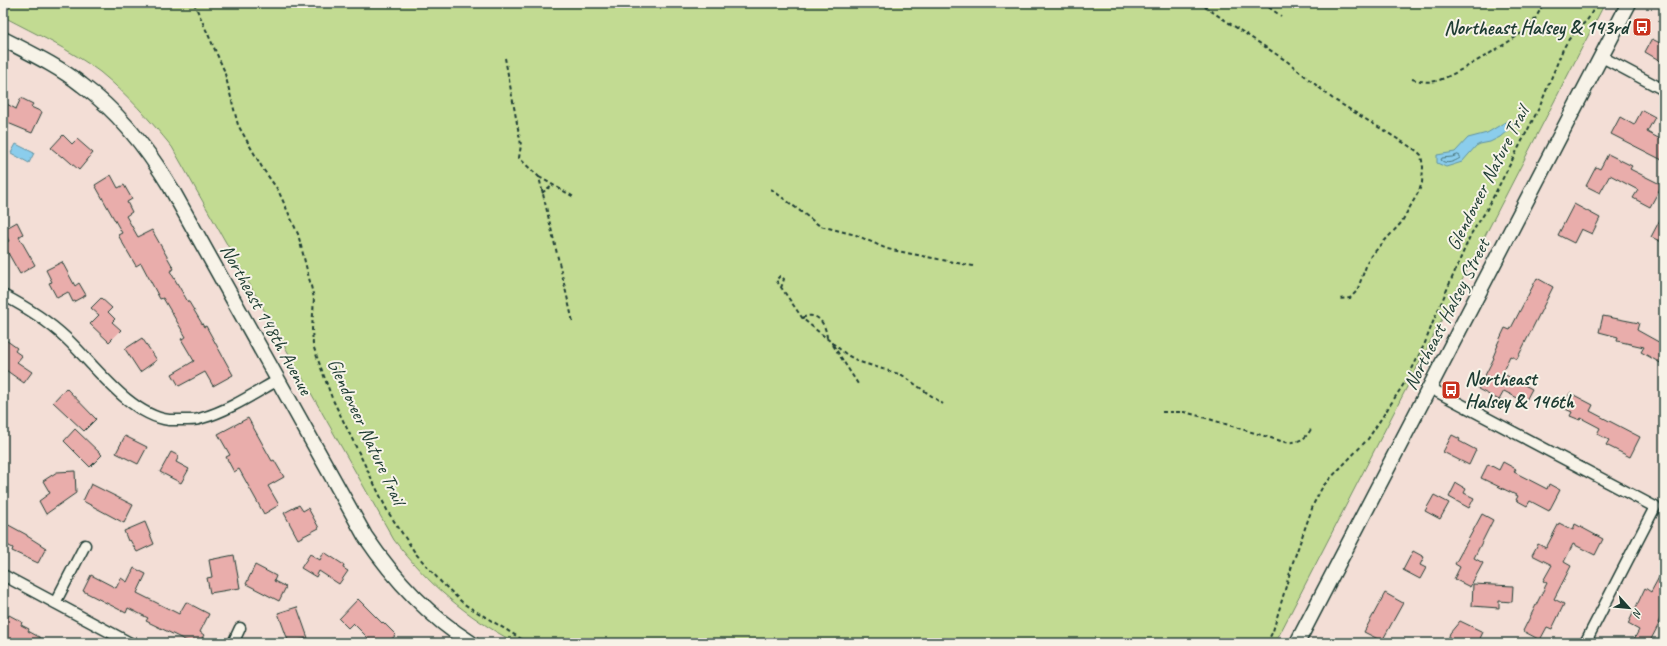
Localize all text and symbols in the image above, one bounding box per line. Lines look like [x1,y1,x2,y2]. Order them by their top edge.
place label: Northeast Halsey & 143rd [1444,15,1632,41]
bus stop icon: Northeast Halsey & 143rd [1631,16,1653,38]
street label: Glendoveer Nature Trail [1440,99,1536,255]
street label: Northeast Halsey Street [1398,232,1496,394]
street label: Northeast 148th Avenue [215,239,319,400]
street label: Glendoveer Nature Trail [322,354,413,512]
place label: Northeast Halsey & 146th [1465,366,1574,414]
bus stop icon: Northeast Halsey & 146th [1440,379,1462,401]
north arrow [1609,588,1649,628]
text: N [1629,606,1646,621]

